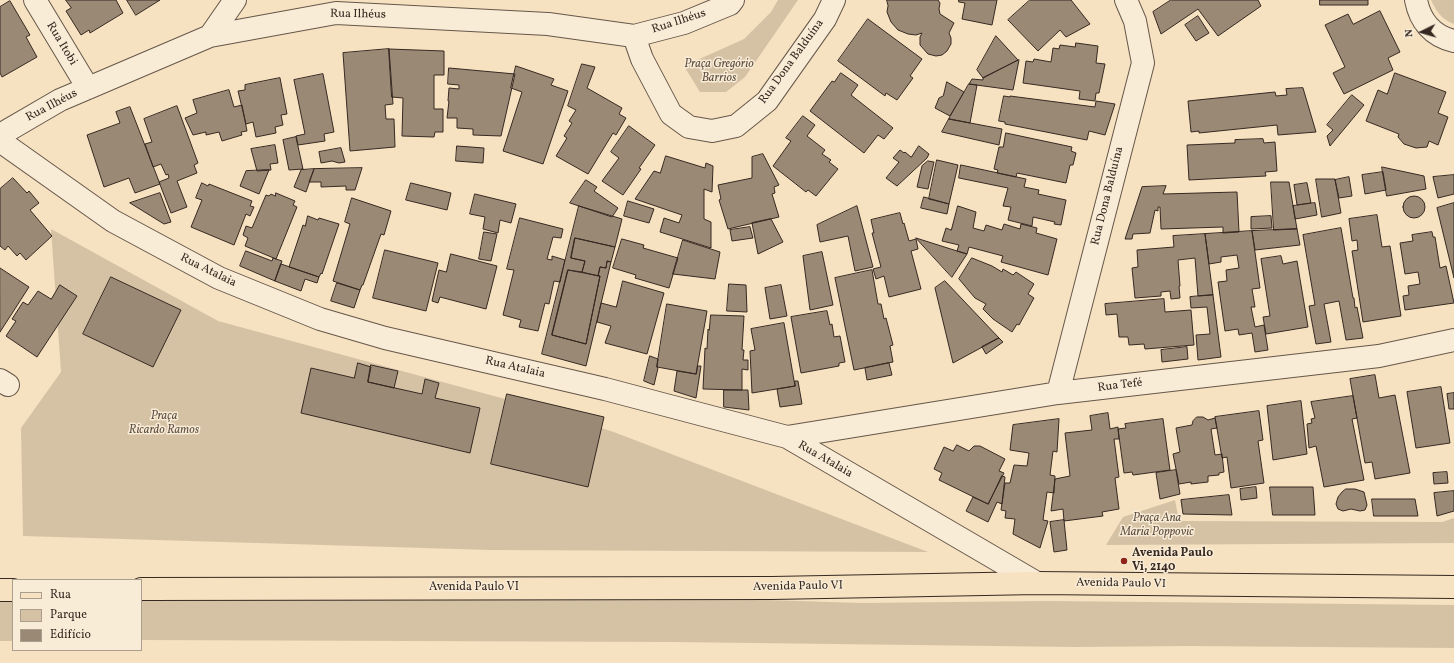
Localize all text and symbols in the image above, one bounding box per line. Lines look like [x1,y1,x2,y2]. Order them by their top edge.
street label: Rua Ilhéus [330,7,386,23]
street label: Rua Ilhéus [650,7,708,37]
north arrow [1402,12,1442,52]
street label: Rua Dona Balduína [756,17,828,107]
street label: Rua Itobi [42,20,80,68]
text: N [1402,28,1417,38]
park label: Praça Gregório Barrios [684,58,754,86]
street label: Rua Ilhéus [24,87,80,125]
street label: Rua Dona Balduína [1089,145,1127,247]
street label: Rua Atalaia [177,251,239,291]
street label: Rua Atalaia [484,354,546,382]
street label: Rua Tefé [1097,376,1143,396]
park label: Praça Ricardo Ramos [129,410,199,438]
street label: Rua Atalaia [795,439,855,481]
park label: Praça Ana Maria Poppovic [1120,512,1194,540]
place label: Avenida Paulo Vi, 2140 [1132,547,1213,575]
marker: Avenida Paulo Vi, 2140 [1119,556,1129,566]
street label: Avenida Paulo VI [1076,576,1166,592]
legend [12,579,142,651]
street label: Avenida Paulo VI [753,579,843,595]
street label: Avenida Paulo VI [429,581,519,595]
text: Rua [50,587,71,603]
text: Parque [50,607,87,623]
text: Edifício [50,627,91,643]

